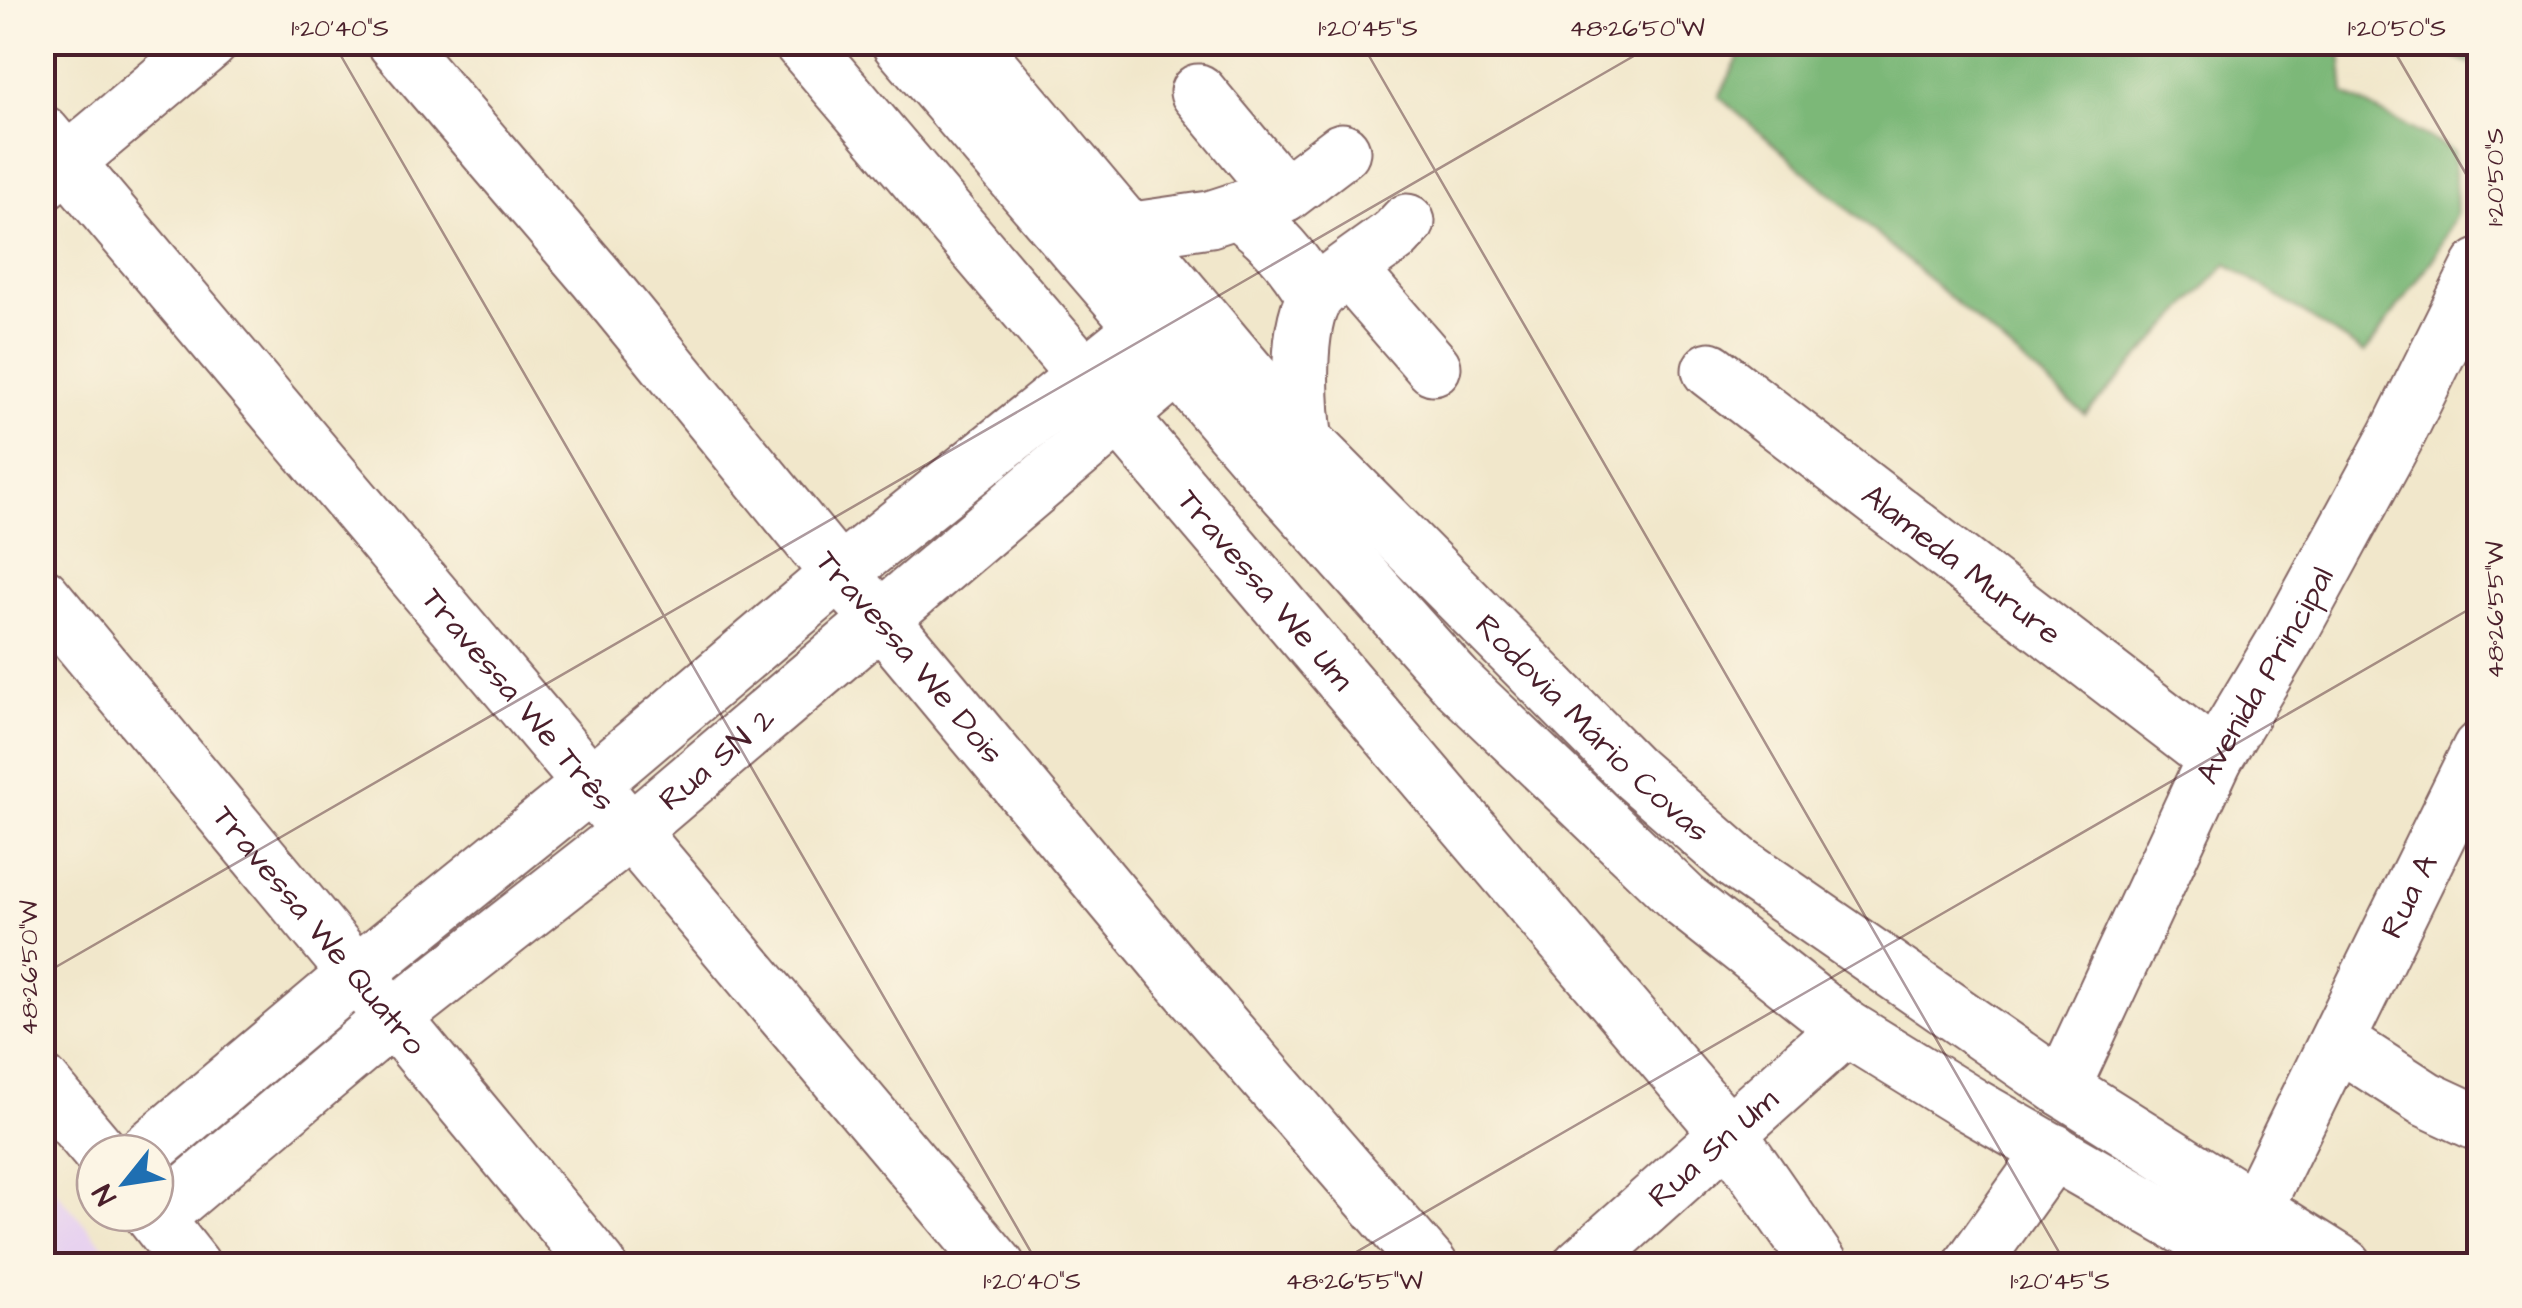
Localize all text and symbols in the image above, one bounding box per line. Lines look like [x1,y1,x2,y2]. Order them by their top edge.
text: 1°20'40"S [291,11,389,46]
text: 1°20'45"S [1318,11,1418,46]
text: 48°26'50"W [1569,11,1705,46]
text: 1°20'50"S [2348,11,2446,46]
text: 1°20'50"S [2478,128,2513,226]
street label: Alameda Murure [1852,474,2071,656]
street label: Travessa We Um [1166,479,1364,701]
street label: Travessa We Dois [804,541,1014,774]
text: 48°26'55"W [2478,541,2513,679]
street label: Avenida Principal [2185,559,2345,791]
street label: Travessa We Três [410,578,625,821]
street label: Rodovia Mário Covas [1464,604,1719,853]
street label: Rua SN 2 [650,697,785,822]
street label: Travessa We Quatro [201,796,436,1066]
street label: Rua A [2370,847,2449,946]
text: 48°26'50"W [12,900,47,1036]
street label: Rua Sn Um [1639,1078,1788,1219]
north arrow [75,1133,175,1233]
text: N [83,1177,126,1212]
text: 1°20'40"S [983,1264,1081,1299]
text: 48°26'55"W [1285,1264,1423,1299]
text: 1°20'45"S [2010,1264,2110,1299]

